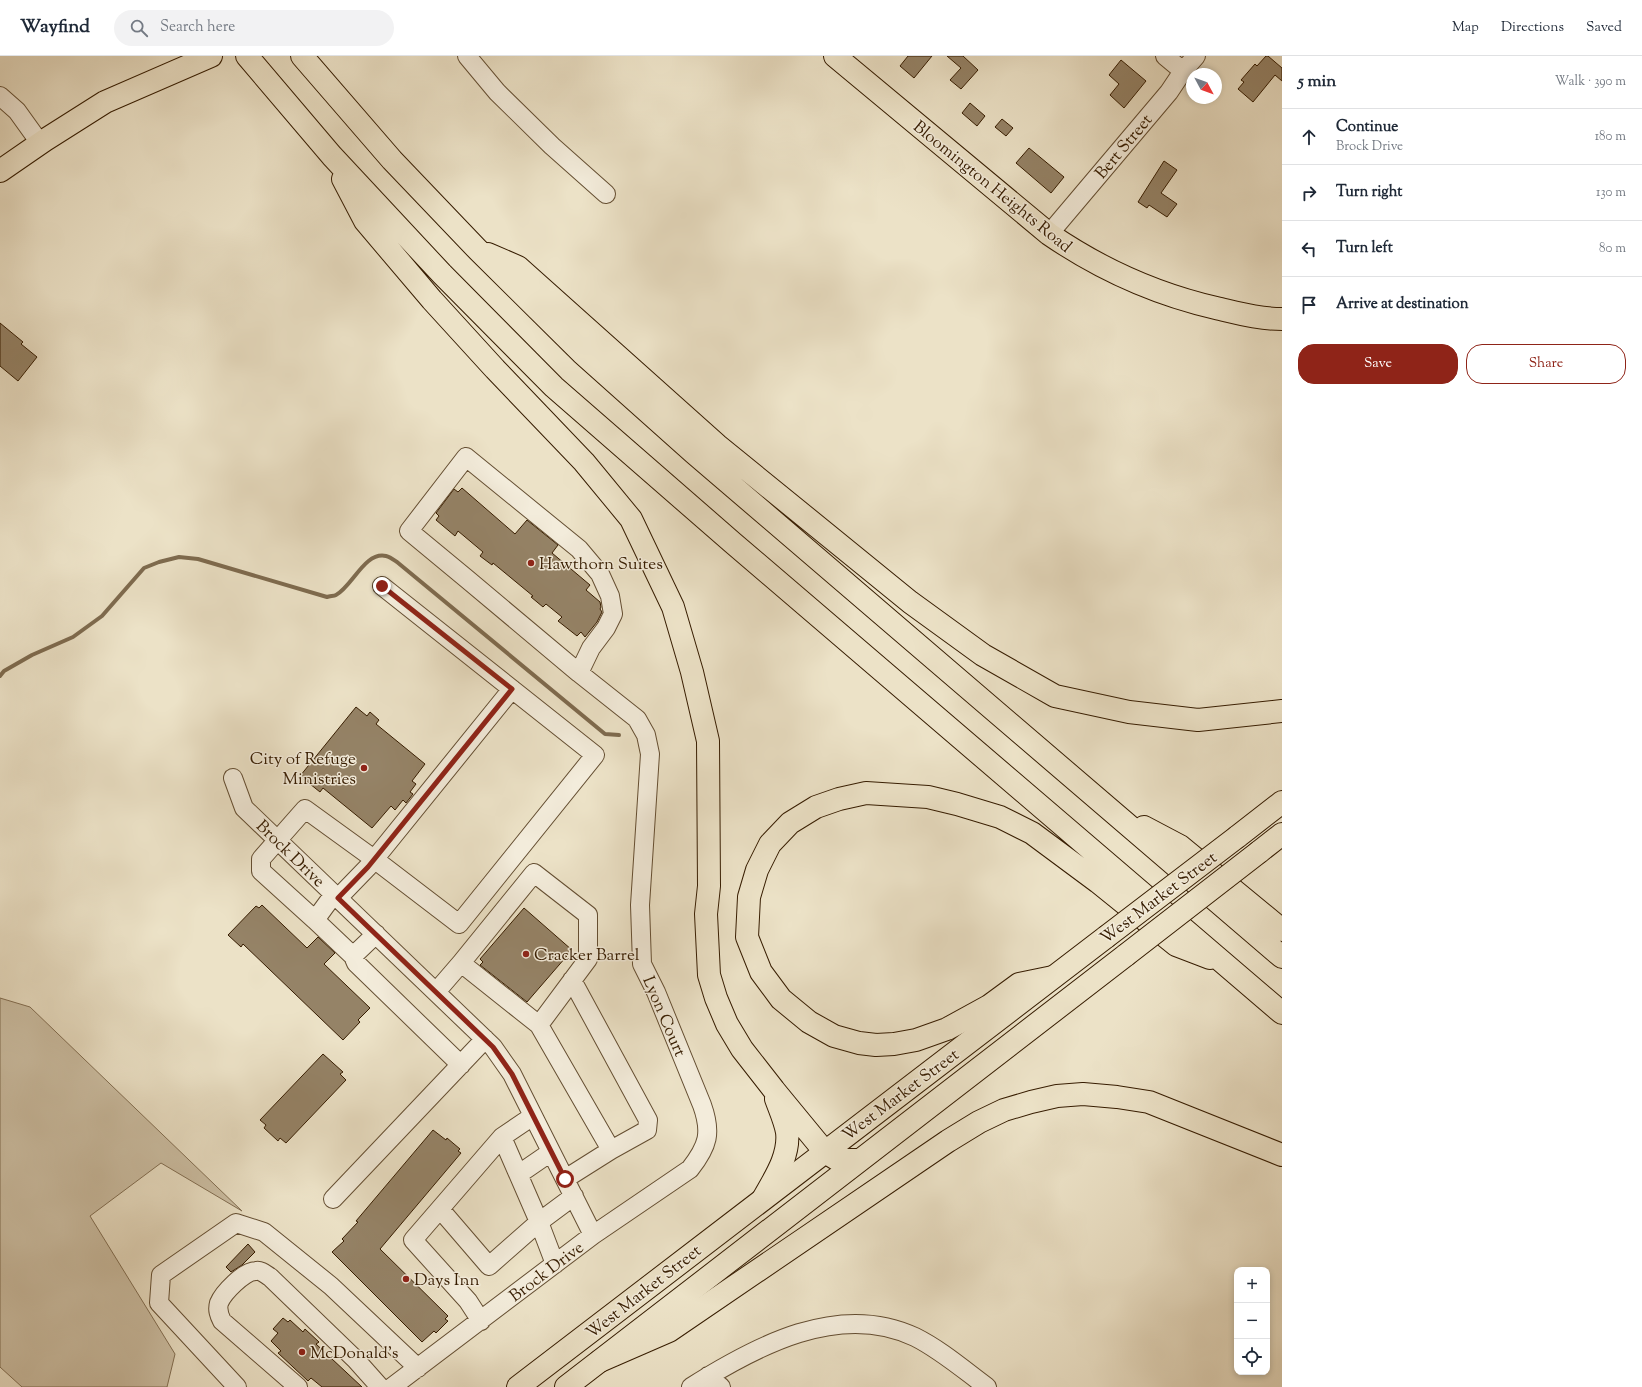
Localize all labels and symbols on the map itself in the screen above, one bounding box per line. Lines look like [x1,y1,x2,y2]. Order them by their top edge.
north arrow [1186,68,1222,104]
street label: Bert Street [1090,109,1159,185]
street label: Bloomington Heights Road [907,116,1077,259]
place label: Hawthorn Suites [539,553,663,577]
marker: Hawthorn Suites [526,558,536,568]
route end [373,577,391,595]
place label: City of Refuge Ministries [250,748,356,792]
marker: City of Refuge Ministries [359,763,369,773]
street label: Brock Drive [250,815,330,894]
street label: West Market Street [1096,847,1223,951]
place label: Cracker Barrel [534,944,640,968]
marker: Cracker Barrel [521,949,531,959]
street label: Lyon Court [635,973,691,1061]
street label: West Market Street [838,1044,965,1148]
route start [556,1170,574,1188]
street label: Brock Drive [505,1237,590,1309]
street label: West Market Street [581,1240,707,1345]
place label: Days Inn [414,1269,480,1293]
marker: Days Inn [401,1274,411,1284]
place label: McDonald's [310,1342,399,1366]
marker: McDonald's [297,1347,307,1357]

